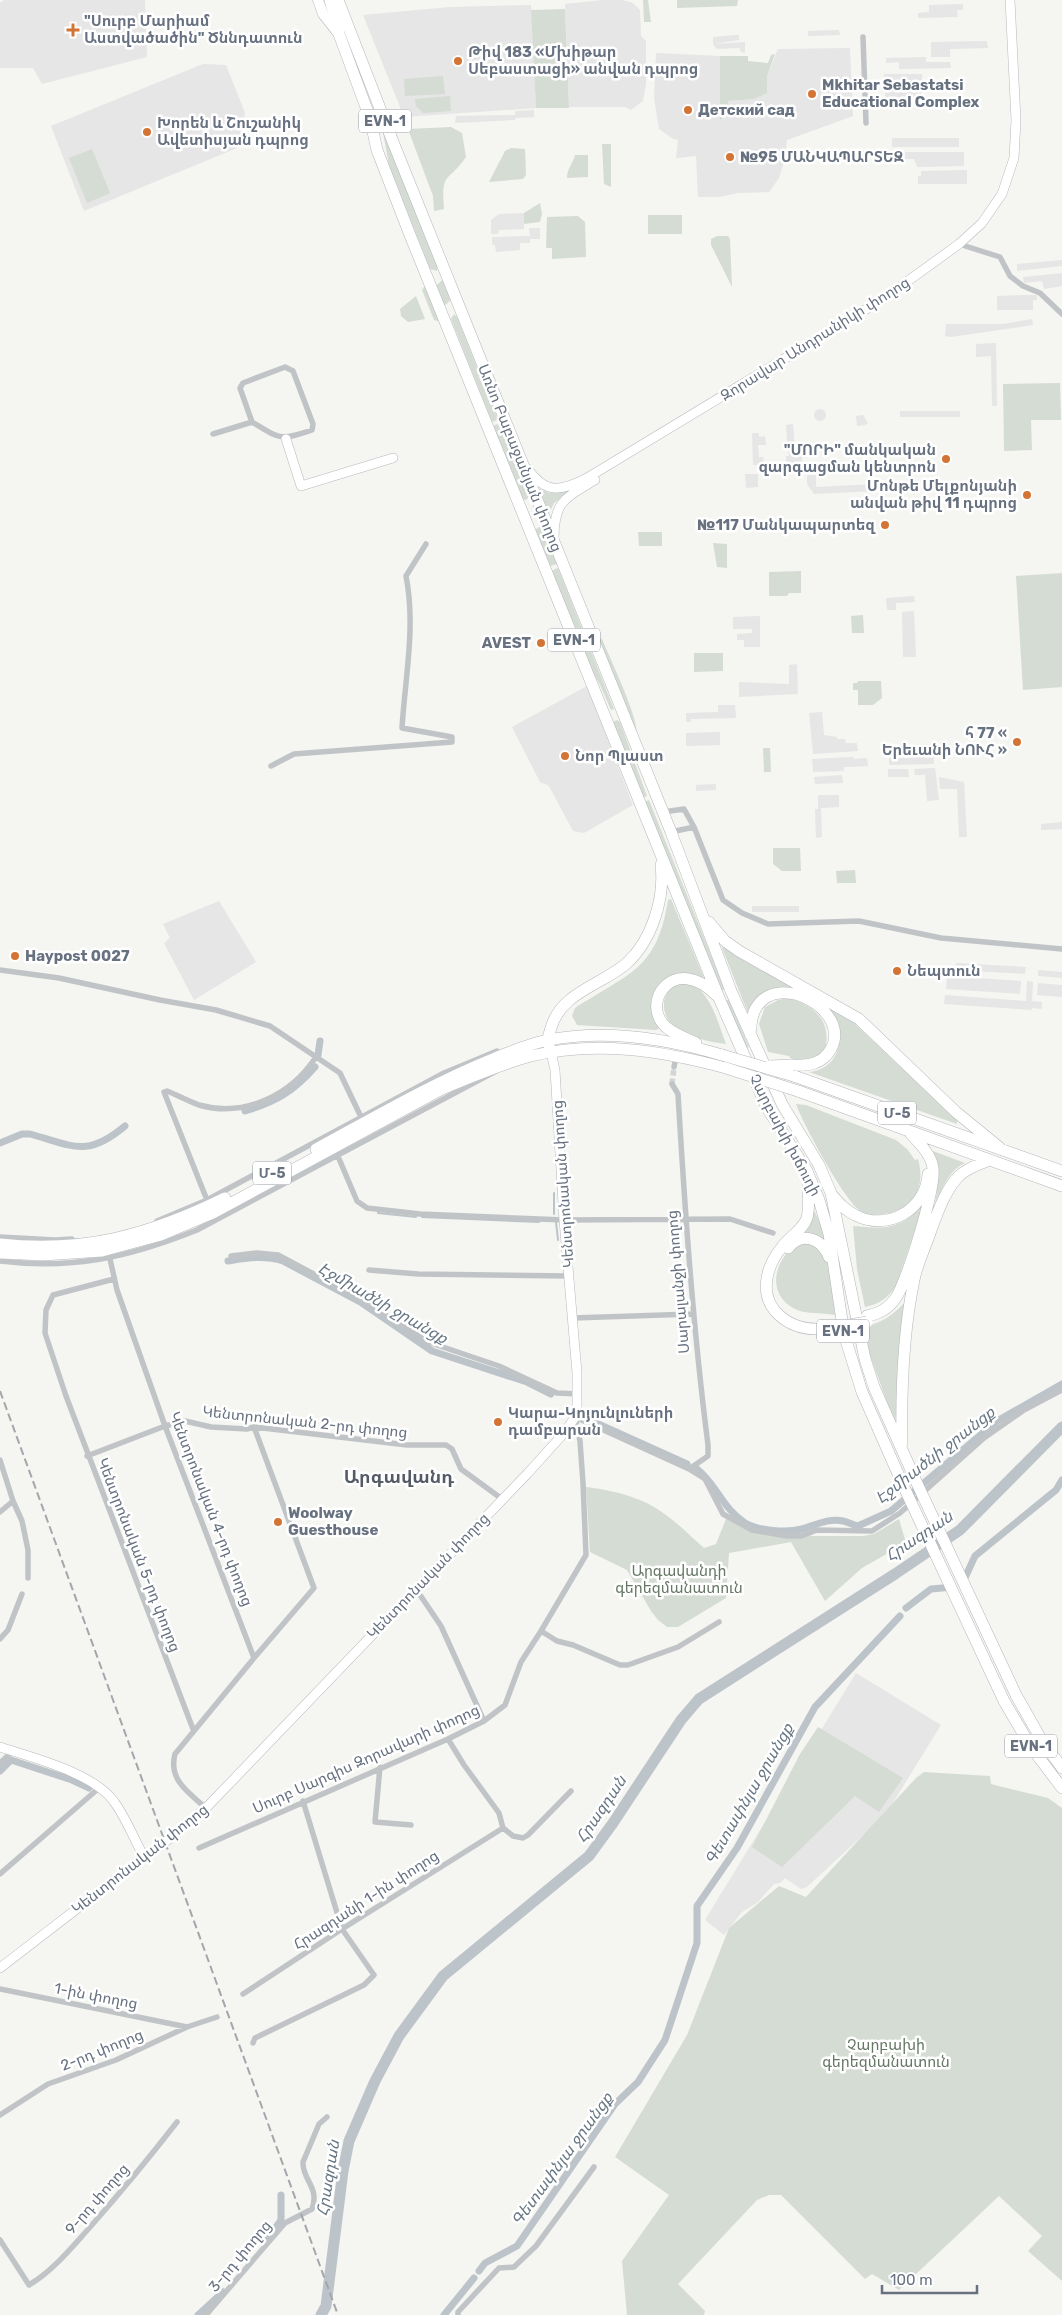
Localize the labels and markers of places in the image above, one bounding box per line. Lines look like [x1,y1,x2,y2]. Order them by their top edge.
place label: "Սուրբ Մարիամ Աստվածածին" Ծննդատուն [84,12,303,47]
marker: "Սուրբ Մարիամ Աստվածածին" Ծննդատուն [66,23,80,37]
place label: Թիվ 183 «Մխիթար Սեբաստացի» անվան դպրոց [468,43,698,78]
marker: Թիվ 183 «Մխիթար Սեբաստացի» անվան դպրոց [452,55,464,67]
place label: Mkhitar Sebastatsi Educational Complex [822,76,980,111]
marker: Mkhitar Sebastatsi Educational Complex [806,88,818,100]
place label: Детский сад [698,101,795,119]
marker: Детский сад [682,104,694,116]
place label: Խորեն և Շուշանիկ Ավետիսյան դպրոց [157,114,309,149]
marker: Խորեն և Շուշանիկ Ավետիսյան դպրոց [141,126,153,138]
place label: №95 ՄԱՆԿԱՊԱՐՏԵԶ [740,148,904,166]
marker: №95 ՄԱՆԿԱՊԱՐՏԵԶ [724,151,736,163]
place label: "ՄՈՐԻ" մանկական զարգացման կենտրոն [758,441,936,476]
marker: "ՄՈՐԻ" մանկական զարգացման կենտրոն [940,453,952,465]
place label: Մոնթե Մելքոնյանի անվան թիվ 11 դպրոց [850,477,1017,512]
marker: Մոնթե Մելքոնյանի անվան թիվ 11 դպրոց [1021,489,1033,501]
place label: №117 Մանկապարտեզ [697,516,876,534]
marker: №117 Մանկապարտեզ [879,519,891,531]
place label: AVEST [482,634,532,652]
marker: AVEST [535,637,547,649]
place label: հ 77 « Երեւանի ՆՈՒՀ » [882,724,1007,759]
marker: հ 77 « Երեւանի ՆՈՒՀ » [1011,736,1023,748]
place label: Նոր Պլաստ [575,747,664,765]
marker: Նոր Պլաստ [559,750,571,762]
place label: Haypost 0027 [25,947,130,965]
marker: Haypost 0027 [9,950,21,962]
place label: Նեպտուն [907,962,981,980]
marker: Նեպտուն [891,965,903,977]
place label: Կարա-Կոյունլուների դամբարան [508,1404,673,1439]
marker: Կարա-Կոյունլուների դամբարան [492,1416,504,1428]
place label: Woolway Guesthouse [288,1504,378,1539]
marker: Woolway Guesthouse [272,1516,284,1528]

